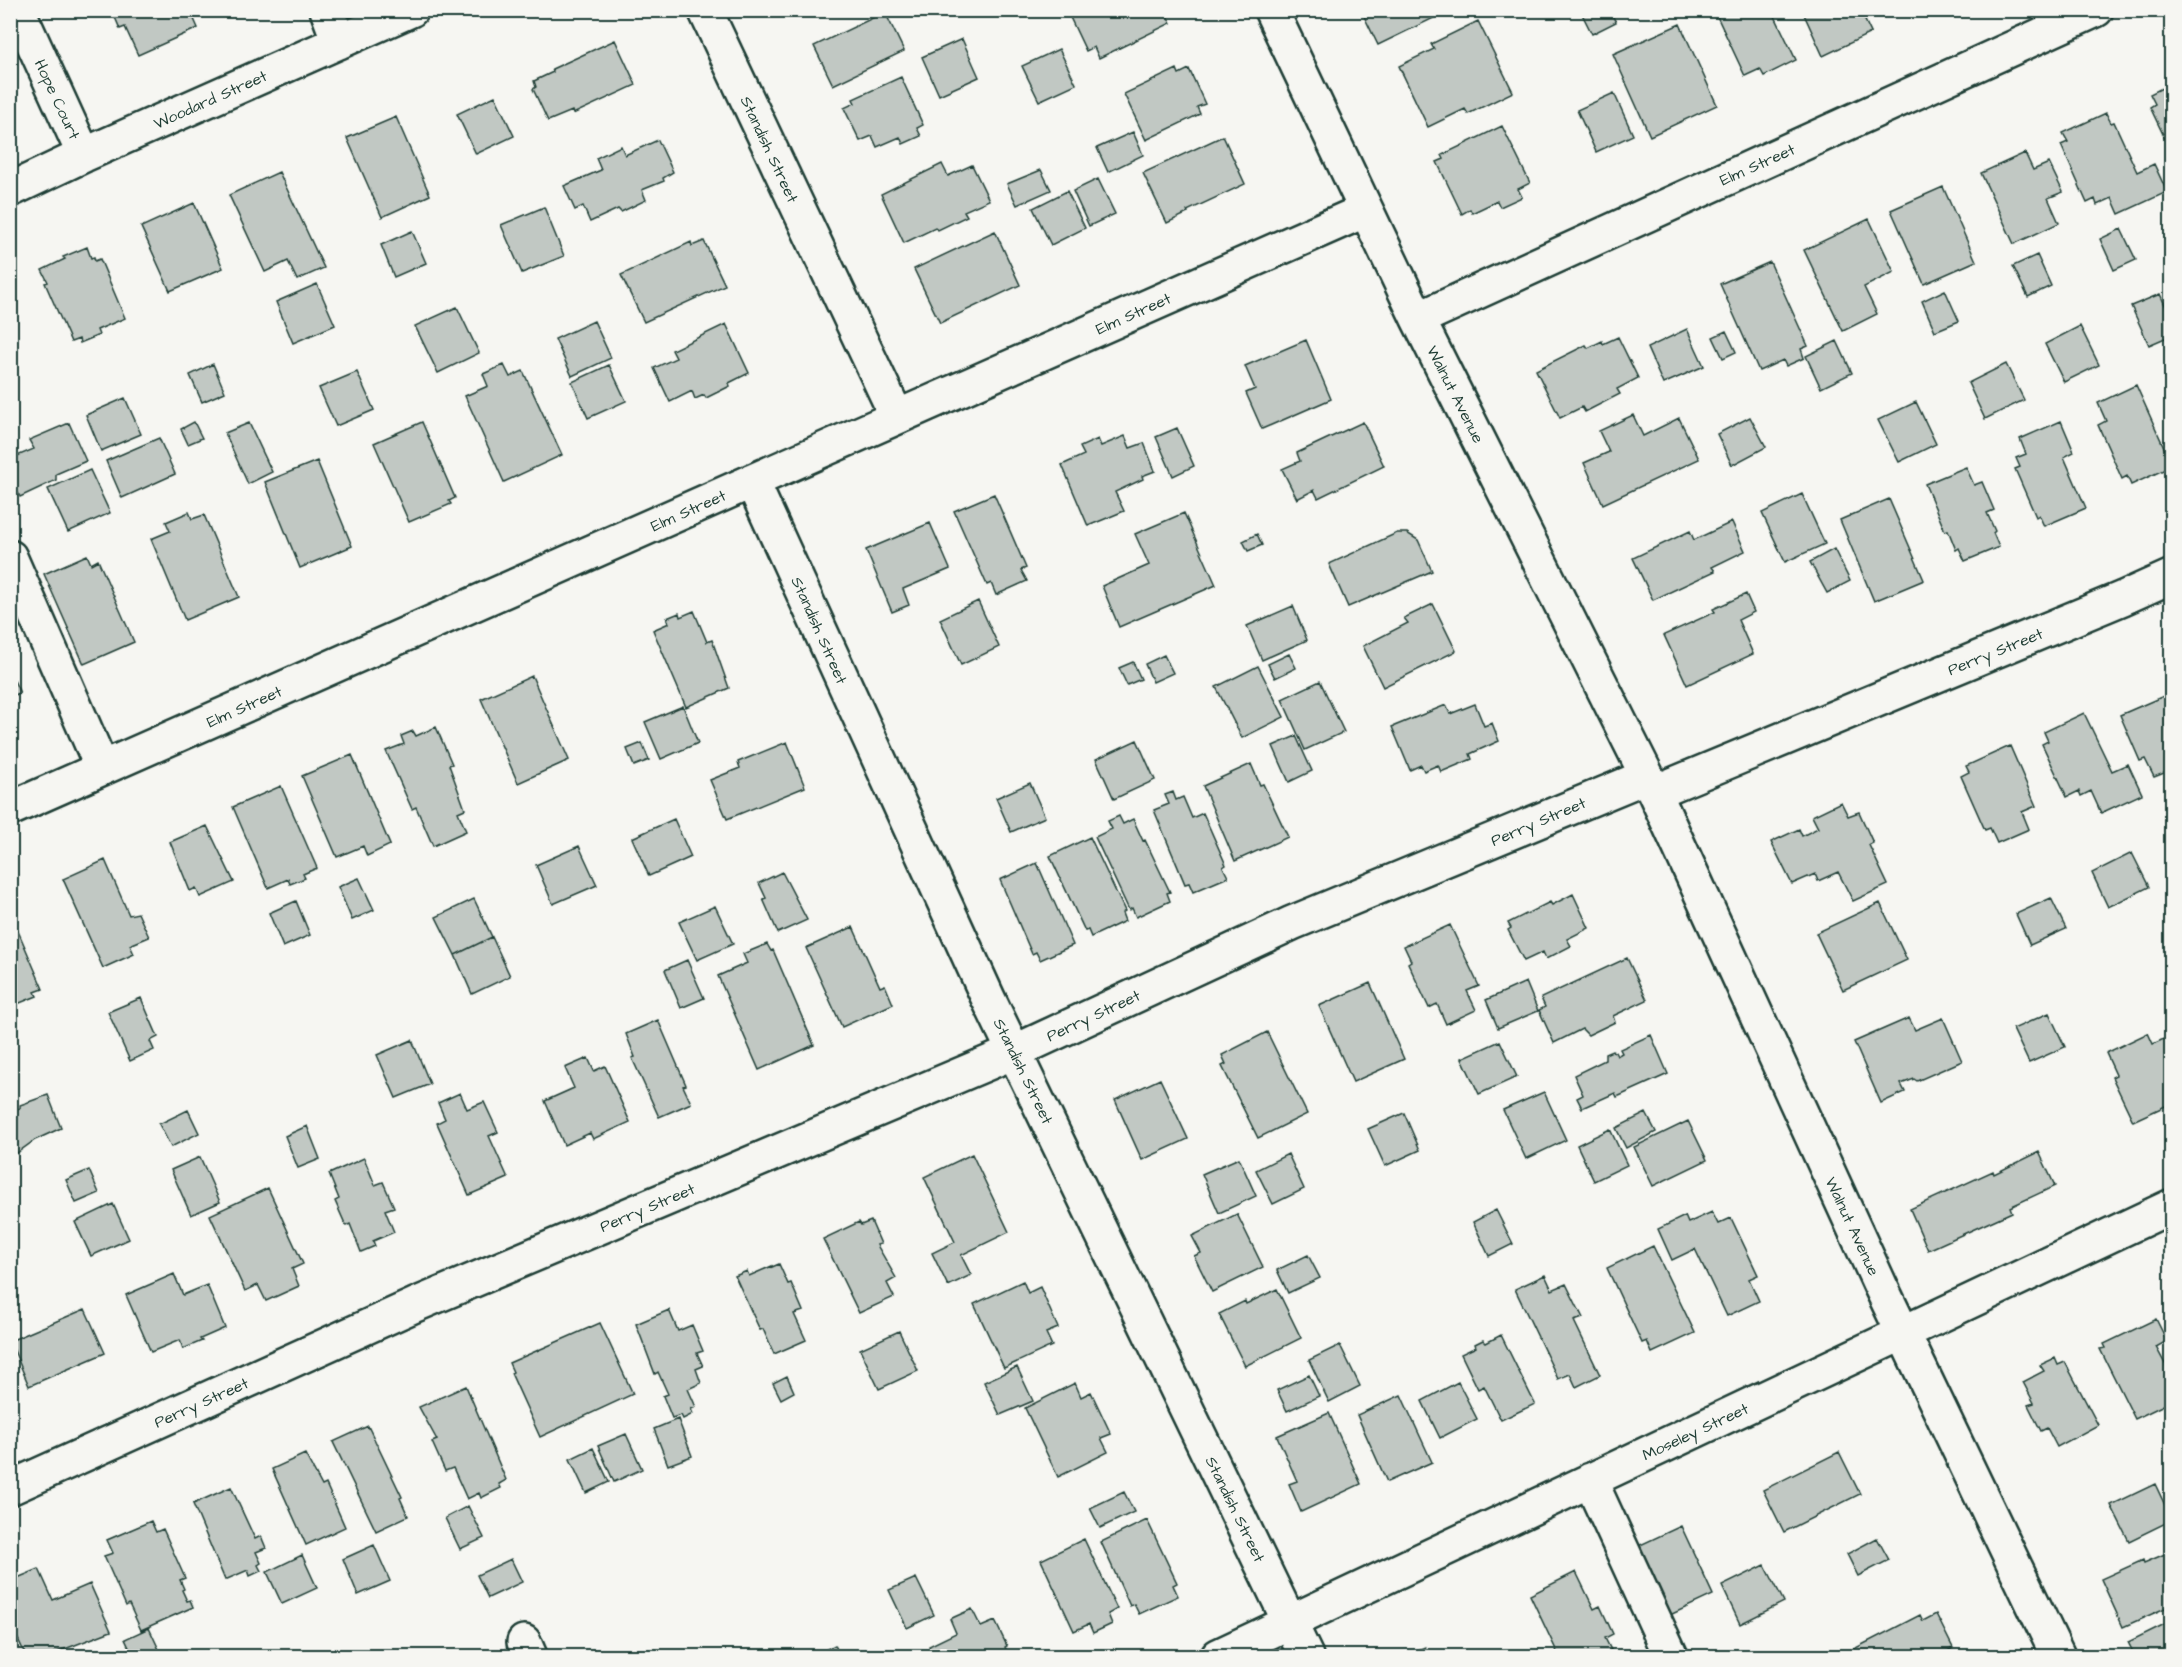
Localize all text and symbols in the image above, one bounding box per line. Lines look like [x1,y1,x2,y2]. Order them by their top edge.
street label: Hope Court [29,56,86,144]
street label: Woodard Street [150,65,271,135]
street label: Standish Street [735,93,804,207]
street label: Elm Street [1716,138,1799,191]
street label: Elm Street [1092,287,1175,340]
street label: Walnut Avenue [1421,342,1489,447]
street label: Elm Street [647,484,730,537]
street label: Standish Street [786,573,853,688]
street label: Perry Street [1944,623,2047,682]
street label: Elm Street [203,680,286,733]
street label: Perry Street [1488,792,1590,853]
street label: Perry Street [1043,984,1145,1048]
street label: Standish Street [988,1015,1058,1129]
street label: Walnut Avenue [1820,1173,1885,1280]
street label: Perry Street [597,1178,699,1239]
street label: Perry Street [151,1372,253,1434]
street label: Moseley Street [1639,1397,1753,1467]
street label: Standish Street [1200,1453,1270,1567]

